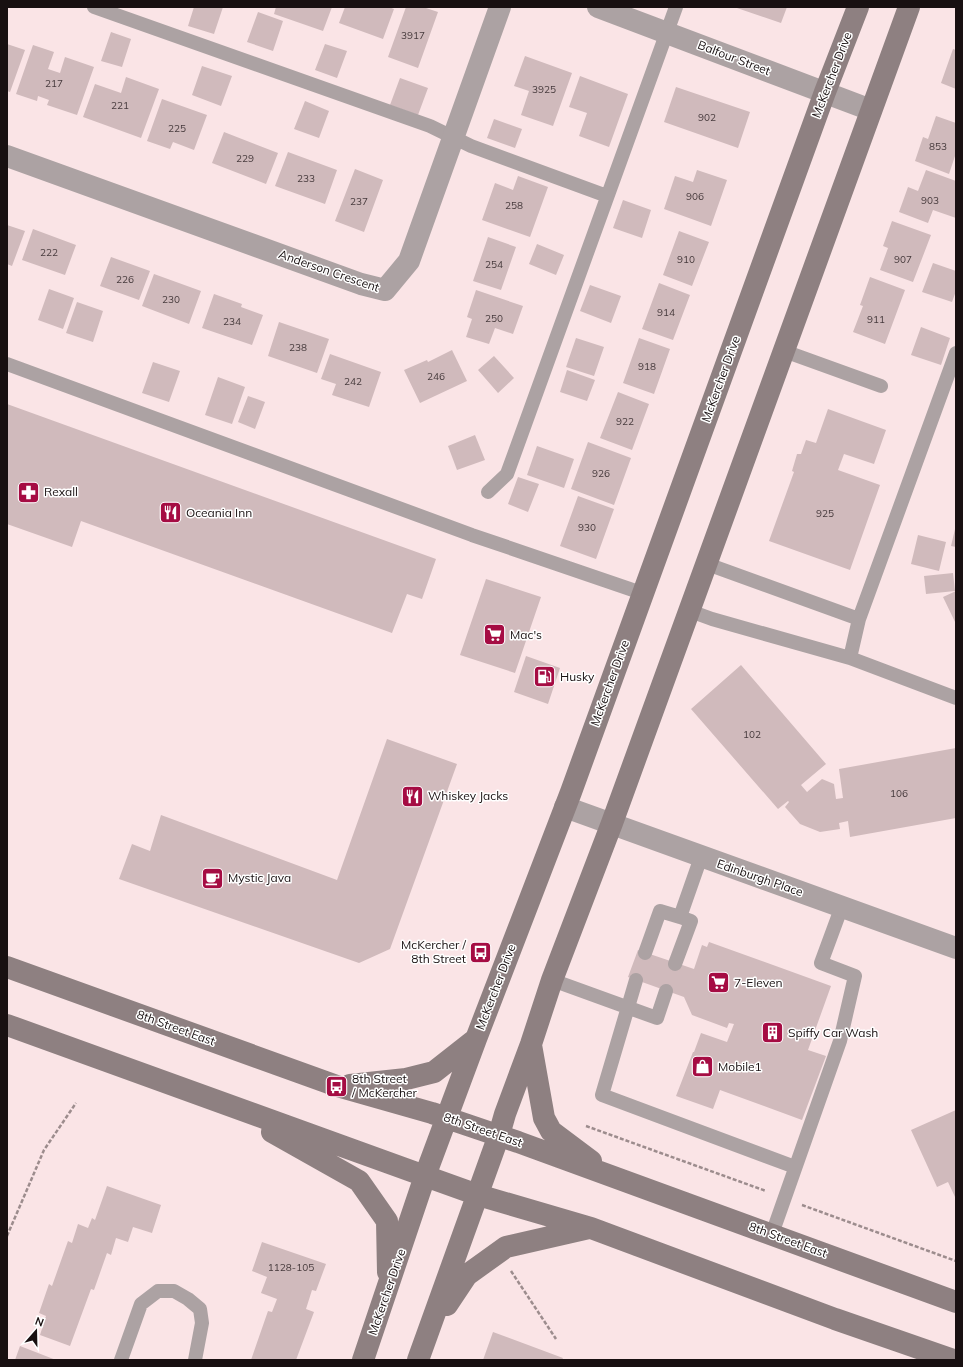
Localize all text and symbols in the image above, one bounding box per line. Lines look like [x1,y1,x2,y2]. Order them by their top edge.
house number: 3917 [401,29,425,42]
street label: McKercher Drive [808,30,855,120]
street label: Balfour Street [696,37,773,78]
house number: 217 [45,77,63,90]
house number: 3925 [532,83,556,96]
house number: 221 [111,99,129,112]
house number: 902 [698,111,716,124]
house number: 225 [168,122,186,135]
house number: 853 [929,140,947,153]
house number: 229 [236,152,254,165]
house number: 233 [297,172,315,185]
house number: 906 [686,190,704,203]
house number: 903 [921,194,939,207]
house number: 237 [350,195,368,208]
house number: 258 [505,199,523,212]
house number: 222 [40,246,58,259]
street label: Anderson Crescent [277,246,381,295]
house number: 910 [677,253,695,266]
house number: 907 [894,253,912,266]
house number: 254 [485,258,503,271]
house number: 226 [116,273,134,286]
house number: 230 [162,293,180,306]
house number: 914 [657,306,675,319]
house number: 250 [485,312,503,325]
house number: 911 [867,313,885,326]
house number: 234 [223,315,241,328]
street label: McKercher Drive [698,334,743,424]
house number: 238 [289,341,307,354]
house number: 918 [638,360,656,373]
house number: 246 [427,370,445,383]
house number: 242 [344,375,362,388]
house number: 922 [616,415,634,428]
house number: 926 [592,467,610,480]
pharmacy icon: Rexall [16,479,42,505]
place label: Rexall [44,484,78,499]
restaurant icon: Oceania Inn [157,500,183,526]
place label: Oceania Inn [186,505,252,520]
house number: 925 [816,507,834,520]
house number: 930 [578,521,596,534]
supermarket icon: Mac's [481,622,507,648]
place label: Mac's [510,627,542,642]
street label: McKercher Drive [587,638,632,728]
fuel station icon: Husky [531,664,557,690]
place label: Husky [560,669,595,684]
house number: 102 [743,728,761,741]
restaurant icon: Whiskey Jacks [399,783,425,809]
house number: 106 [890,787,908,800]
place label: Whiskey Jacks [428,788,508,803]
street label: Edinburgh Place [715,856,805,899]
cafe icon: Mystic Java [200,865,226,891]
place label: Mystic Java [228,870,291,885]
place label: McKercher / 8th Street [401,937,467,966]
bus stop icon: McKercher / 8th Street [468,939,494,965]
street label: McKercher Drive [472,942,519,1032]
supermarket icon: 7-Eleven [706,970,732,996]
place label: 7-Eleven [734,975,783,990]
street label: 8th Street East [135,1006,217,1049]
building icon: Spiffy Car Wash [759,1020,785,1046]
place label: Spiffy Car Wash [788,1025,878,1040]
shop icon: Mobile1 [690,1054,716,1080]
place label: Mobile1 [718,1059,762,1074]
place label: 8th Street / McKercher [351,1071,418,1100]
bus stop icon: 8th Street / McKercher [324,1073,350,1099]
street label: 8th Street East [442,1109,524,1150]
street label: 8th Street East [747,1218,829,1261]
street label: McKercher Drive [365,1247,408,1337]
house number: 1128-105 [268,1261,314,1274]
north arrow [16,1311,56,1351]
text: N [33,1314,46,1330]

